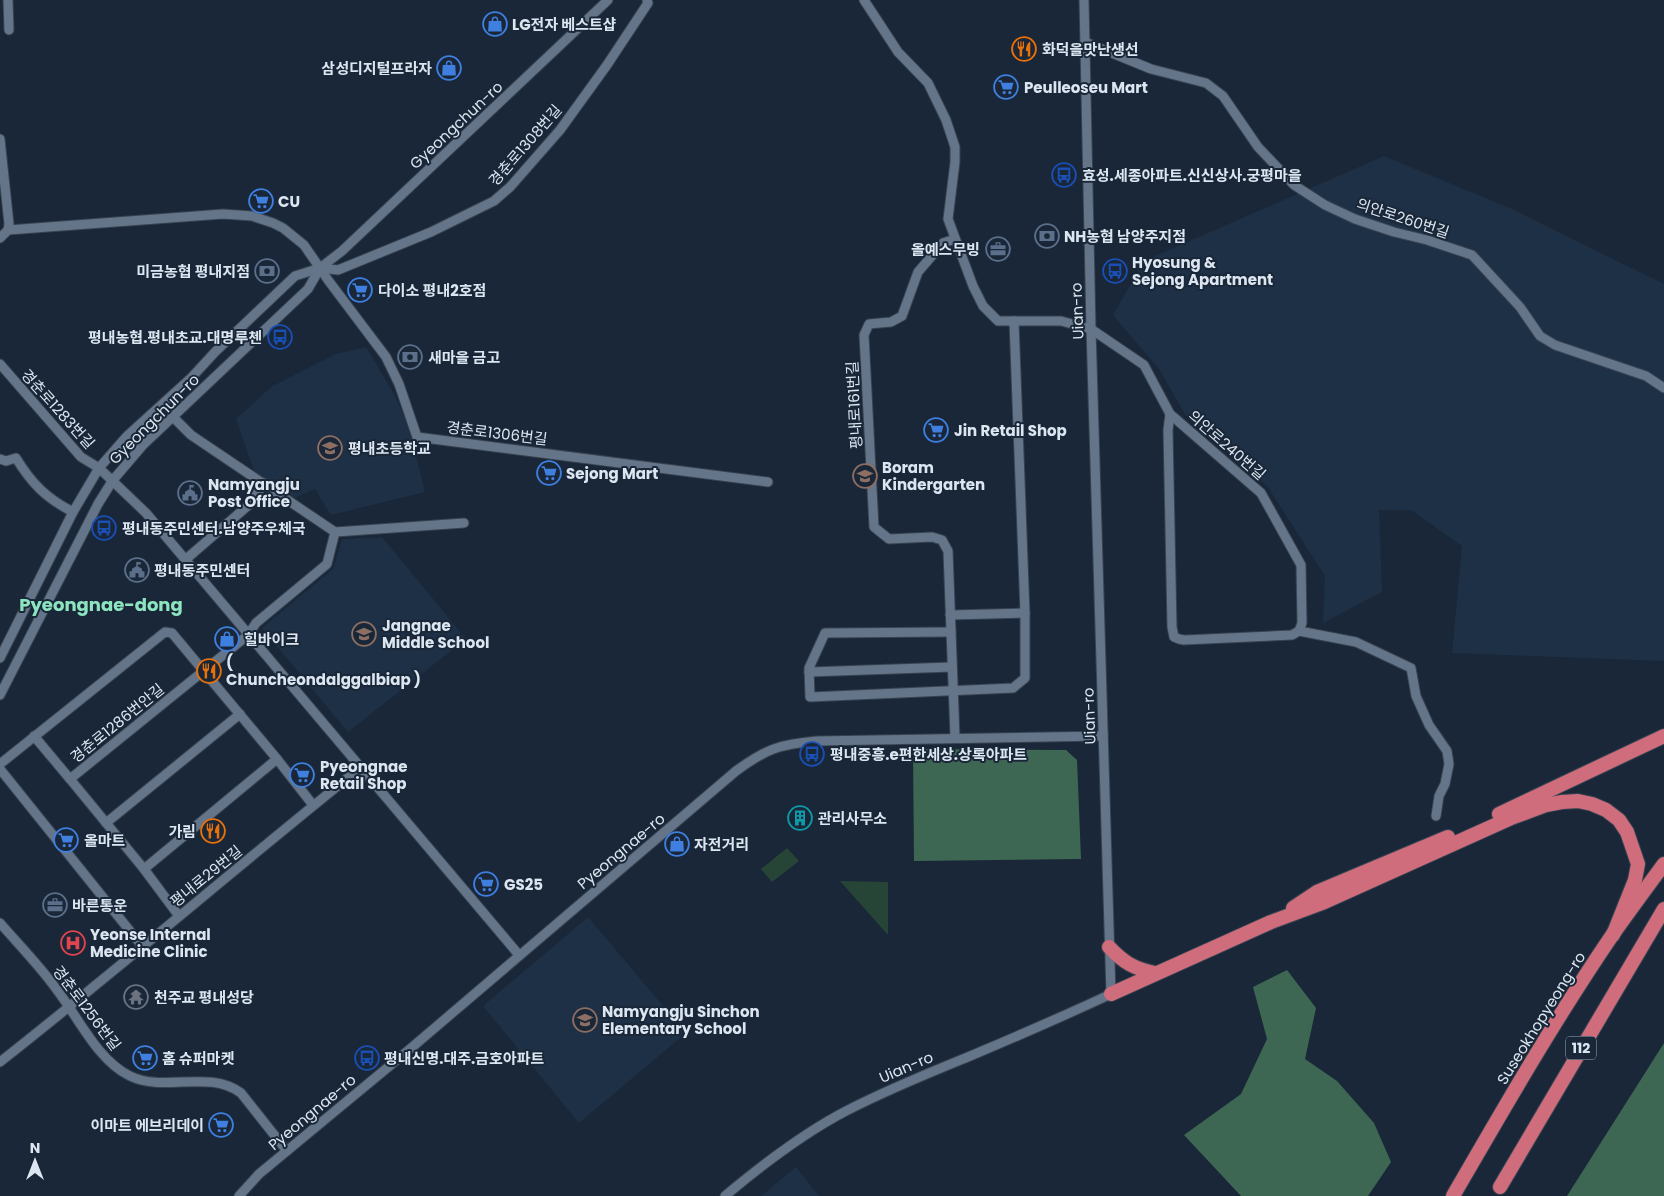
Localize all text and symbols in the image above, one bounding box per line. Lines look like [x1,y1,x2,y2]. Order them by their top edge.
shop icon: LG전자 베스트샵 [482,11,508,37]
place label: LG전자 베스트샵 [512,14,617,35]
restaurant icon: 화덕을맛난생선 [1011,36,1037,62]
place label: 화덕을맛난생선 [1042,39,1139,60]
shop icon: 삼성디지털프라자 [436,55,462,81]
place label: 삼성디지털프라자 [322,58,432,79]
supermarket icon: Peulleoseu Mart [993,74,1019,100]
street label: Gyeongchun-ro [405,76,507,174]
place label: Peulleoseu Mart [1024,77,1148,98]
street label: 경춘로1308번길 [484,100,566,190]
bus stop icon: 효성.세종아파트.신신상사.궁평마을 [1051,162,1077,188]
place label: 효성.세종아파트.신신상사.궁평마을 [1082,165,1302,186]
supermarket icon: CU [248,188,274,214]
place label: CU [278,191,300,212]
street label: 의안로260번길 [1354,193,1452,243]
bank icon: NH농협 남양주지점 [1034,223,1060,249]
place label: NH농협 남양주지점 [1064,226,1186,247]
office icon: 올예스무빙 [985,236,1011,262]
place label: 올예스무빙 [911,239,980,260]
place label: Hyosung & Sejong Apartment [1132,252,1273,290]
bank icon: 미금농협 평내지점 [254,258,280,284]
bus stop icon: Hyosung & Sejong Apartment [1102,258,1128,284]
place label: 미금농협 평내지점 [136,261,250,282]
supermarket icon: 다이소 평내2호점 [347,277,373,303]
place label: 다이소 평내2호점 [378,280,486,301]
street label: Uian-ro [1066,282,1088,340]
bus stop icon: 평내농협.평내초교.대명루첸 [267,324,293,350]
place label: 평내농협.평내초교.대명루첸 [88,327,262,348]
bank icon: 새마을 금고 [397,344,423,370]
place label: 새마을 금고 [428,347,500,368]
street label: 평내로161번길 [841,360,867,450]
street label: 경춘로1283번길 [16,365,100,453]
street label: Gyeongchun-ro [104,369,204,469]
street label: 의안로240번길 [1184,405,1270,485]
street label: 경춘로1306번길 [445,416,549,450]
supermarket icon: Jin Retail Shop [923,417,949,443]
place label: Jin Retail Shop [954,420,1067,441]
school or university icon: 평내초등학교 [317,435,343,461]
place label: 평내초등학교 [348,438,431,459]
place label: Boram Kindergarten [882,457,985,495]
supermarket icon: Sejong Mart [536,460,562,486]
place label: Sejong Mart [566,463,658,484]
school or university icon: Boram Kindergarten [852,463,878,489]
place label: Namyangju Post Office [208,474,300,512]
public building icon: Namyangju Post Office [177,480,203,506]
bus stop icon: 평내동주민센터.남양주우체국 [91,515,117,541]
place label: 평내동주민센터.남양주우체국 [122,518,306,539]
public building icon: 평내동주민센터 [124,557,150,583]
place label: 평내동주민센터 [154,560,251,581]
district label: Pyeongnae-dong [19,592,183,617]
place label: Jangnae Middle School [382,615,489,653]
school or university icon: Jangnae Middle School [351,621,377,647]
shop icon: 힐바이크 [214,626,240,652]
place label: 힐바이크 [244,629,299,650]
place label: ( Chuncheondalggalbiap ) [226,652,421,690]
restaurant icon: ( Chuncheondalggalbiap ) [196,658,222,684]
street label: 경춘로1286번안길 [66,679,168,767]
street label: Uian-ro [1078,687,1100,745]
bus stop icon: 평내중흥.e편한세상.상록아파트 [799,741,825,767]
place label: 평내중흥.e편한세상.상록아파트 [830,744,1027,765]
place label: Pyeongnae Retail Shop [320,756,407,794]
supermarket icon: Pyeongnae Retail Shop [289,762,315,788]
building icon: 관리사무소 [787,805,813,831]
street label: Pyeongnae-ro [573,808,669,894]
place label: 관리사무소 [818,808,887,829]
restaurant icon: 가림 [200,818,226,844]
place label: 가림 [168,821,196,842]
supermarket icon: 올마트 [53,827,79,853]
place label: 올마트 [84,830,126,851]
shop icon: 자전거리 [664,831,690,857]
place label: 자전거리 [694,834,749,855]
street label: 평내로29번길 [166,840,246,912]
supermarket icon: GS25 [473,871,499,897]
place label: GS25 [504,874,543,895]
office icon: 바른통운 [42,892,68,918]
place label: 바른통운 [72,895,127,916]
place label: Yeonse Internal Medicine Clinic [90,924,211,962]
hospital icon: Yeonse Internal Medicine Clinic [60,930,86,956]
street label: Suseokhopyeong-ro [1492,948,1590,1088]
street label: 경춘로1256번길 [48,961,126,1055]
temple icon: 천주교 평내성당 [123,984,149,1010]
place label: 천주교 평내성당 [154,987,254,1008]
place label: Namyangju Sinchon Elementary School [602,1001,760,1039]
school or university icon: Namyangju Sinchon Elementary School [572,1007,598,1033]
road number: 112 [1566,1036,1596,1060]
supermarket icon: 홈 슈퍼마켓 [132,1045,158,1071]
bus stop icon: 평내신명.대주.금호아파트 [354,1045,380,1071]
street label: Uian-ro [876,1046,936,1088]
place label: 홈 슈퍼마켓 [162,1048,234,1069]
place label: 평내신명.대주.금호아파트 [384,1048,544,1069]
street label: Pyeongnae-ro [264,1069,360,1155]
supermarket icon: 이마트 에브리데이 [208,1112,234,1138]
place label: 이마트 에브리데이 [90,1115,204,1136]
north arrow [10,1136,60,1186]
text: N [30,1138,40,1158]

